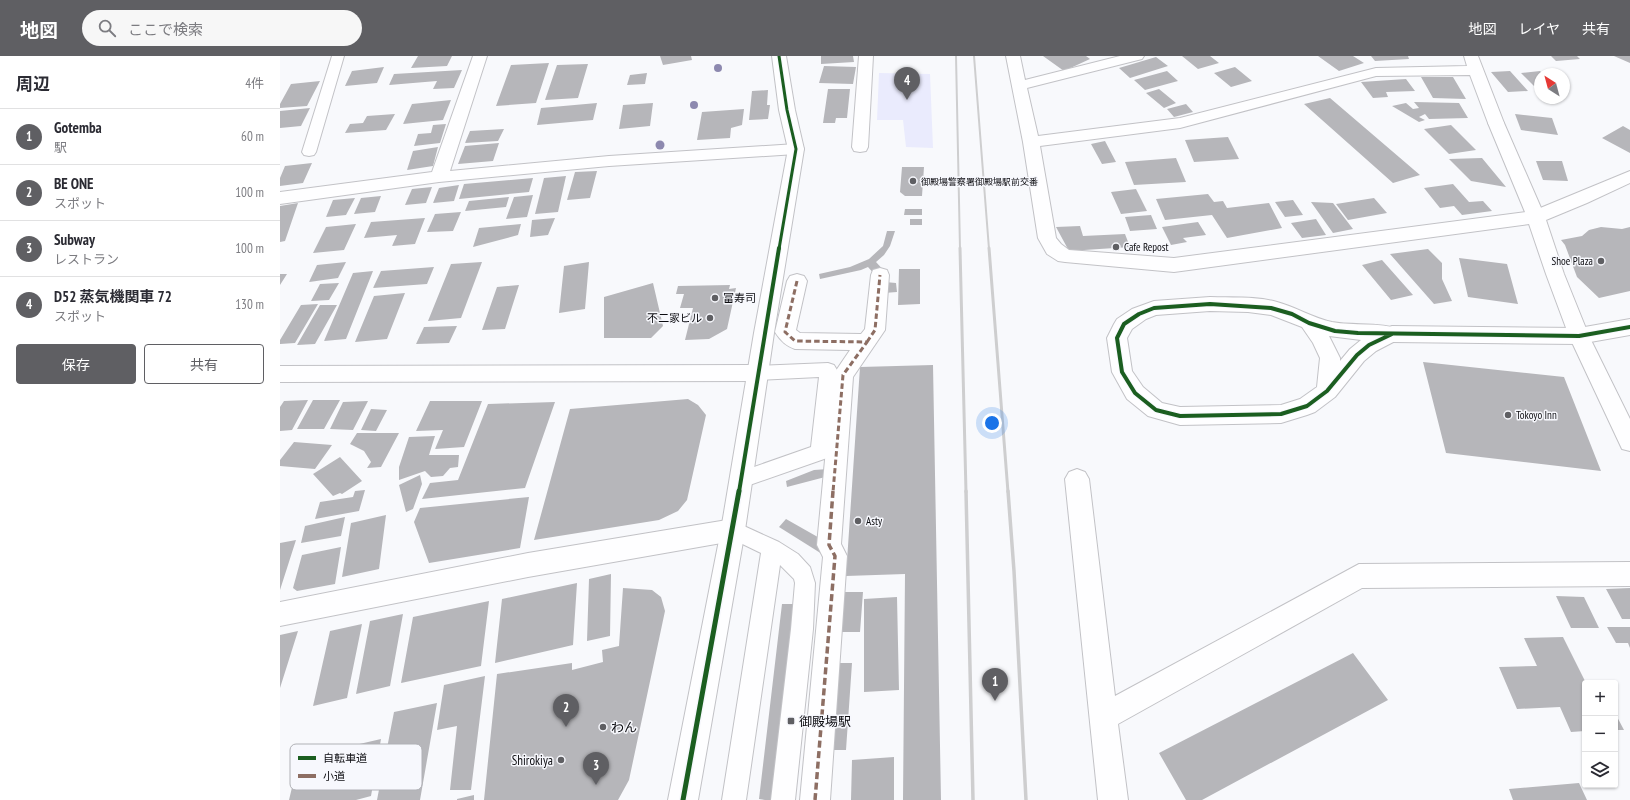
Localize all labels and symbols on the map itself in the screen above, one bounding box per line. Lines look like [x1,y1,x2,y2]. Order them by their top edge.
pin: 4 [894,67,920,100]
north arrow [1534,68,1570,104]
marker: 御殿場警察署御殿場駅前交番 [908,176,918,186]
place label: 御殿場警察署御殿場駅前交番 [921,176,1038,187]
place label: Cafe Repost [1124,240,1169,254]
marker: Cafe Repost [1111,242,1121,252]
place label: Shoe Plaza [1552,254,1593,268]
marker: Shoe Plaza [1596,256,1606,266]
place label: 富寿司 [723,291,756,305]
marker: 富寿司 [710,293,720,303]
place label: 不二家ビル [647,311,702,325]
marker: 不二家ビル [705,313,715,323]
place label: Tokoyo Inn [1516,408,1557,422]
marker: Tokoyo Inn [1503,410,1513,420]
your location [982,413,1002,433]
place label: Asty [866,514,883,528]
marker: Asty [853,516,863,526]
pin: 1 [982,668,1008,701]
pin: 2 [553,694,579,727]
place label: 御殿場駅 [799,713,851,730]
marker: 御殿場駅 [786,716,796,726]
place label: わん [611,719,637,736]
marker: わん [598,722,608,732]
legend [290,744,422,790]
text: 自転車道 [323,751,367,765]
place label: Shirokiya [512,752,553,769]
pin: 3 [583,752,609,785]
marker: Shirokiya [556,755,566,765]
text: 小道 [323,769,345,783]

